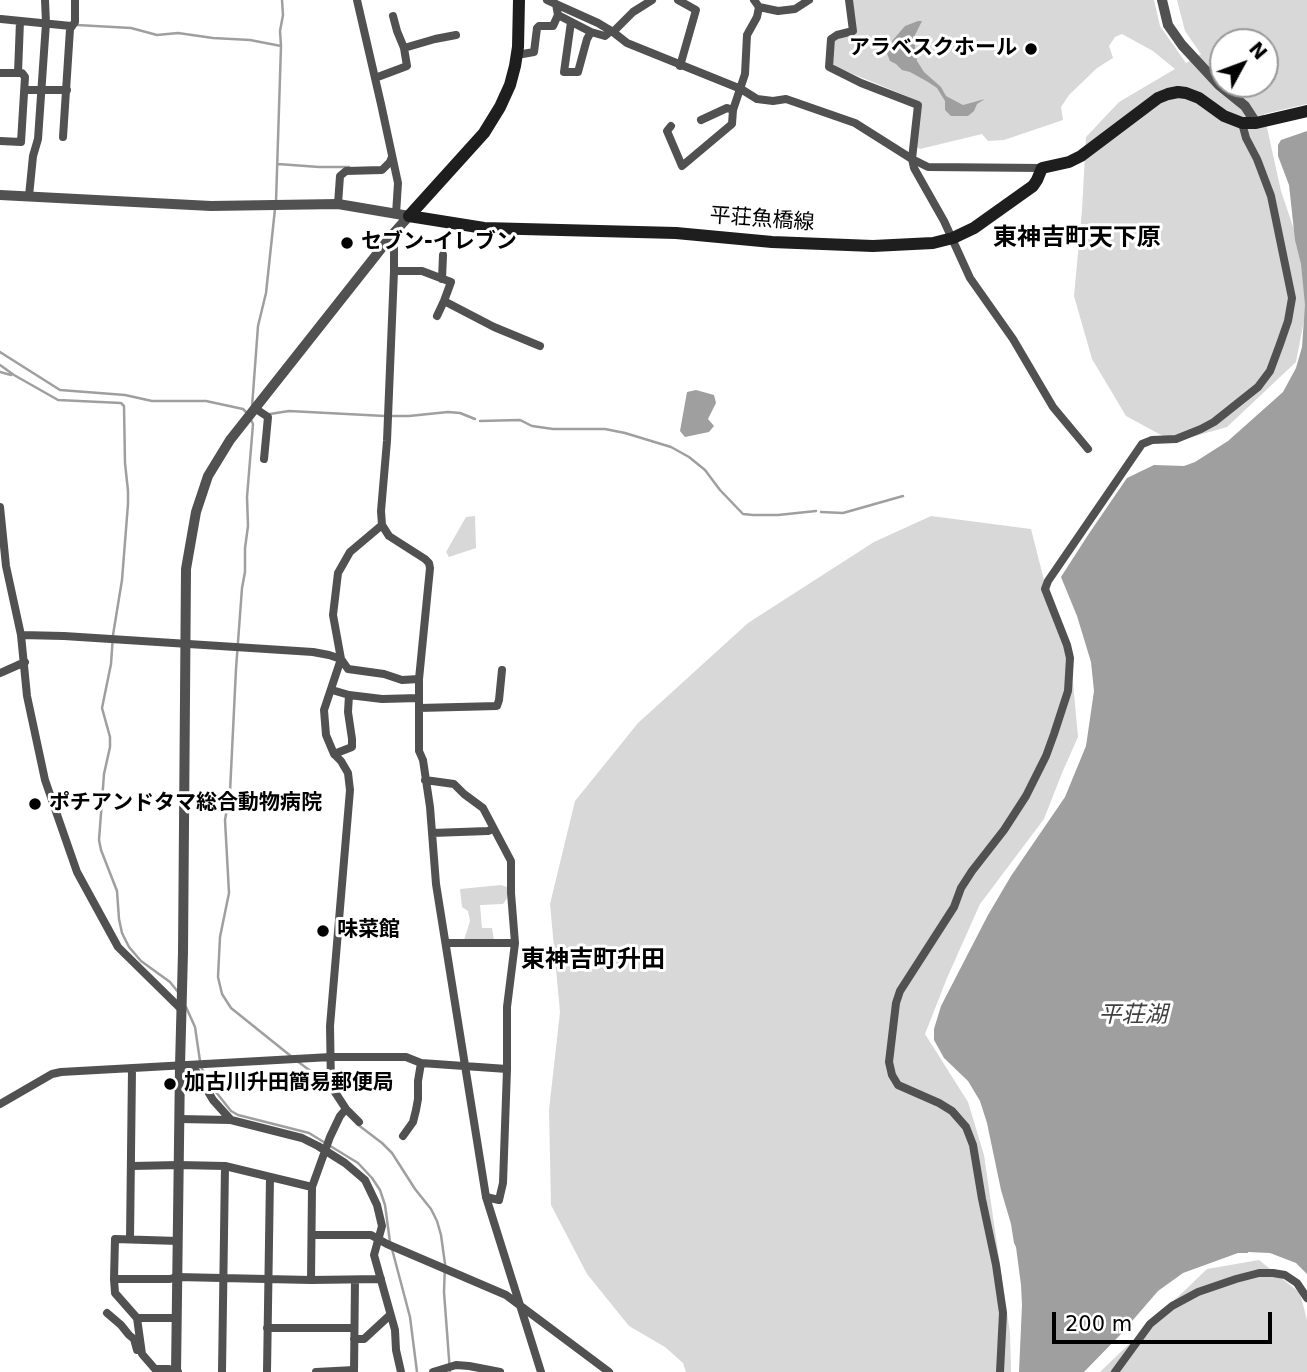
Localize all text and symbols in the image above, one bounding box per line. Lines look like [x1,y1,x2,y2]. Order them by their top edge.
north arrow [1209,28,1279,98]
place label: アラベスクホール [849,36,1017,62]
text: N [1245,37,1272,64]
marker: アラベスクホール [1023,41,1039,57]
street label: 平荘魚橋線 [709,204,815,236]
district label: 東神吉町天下原 [993,225,1161,253]
place label: セブン-イレブン [361,230,517,256]
marker: セブン-イレブン [339,235,355,251]
place label: ポチアンドタマ総合動物病院 [49,791,322,817]
marker: ポチアンドタマ総合動物病院 [27,796,43,812]
place label: 味菜館 [337,918,400,944]
marker: 味菜館 [315,923,331,939]
district label: 東神吉町升田 [521,947,665,975]
water label: 平荘湖 [1099,1002,1167,1030]
place label: 加古川升田簡易郵便局 [184,1071,394,1097]
marker: 加古川升田簡易郵便局 [162,1076,178,1092]
scale bar [1055,1298,1276,1342]
text: 200 m [1065,1312,1132,1336]

